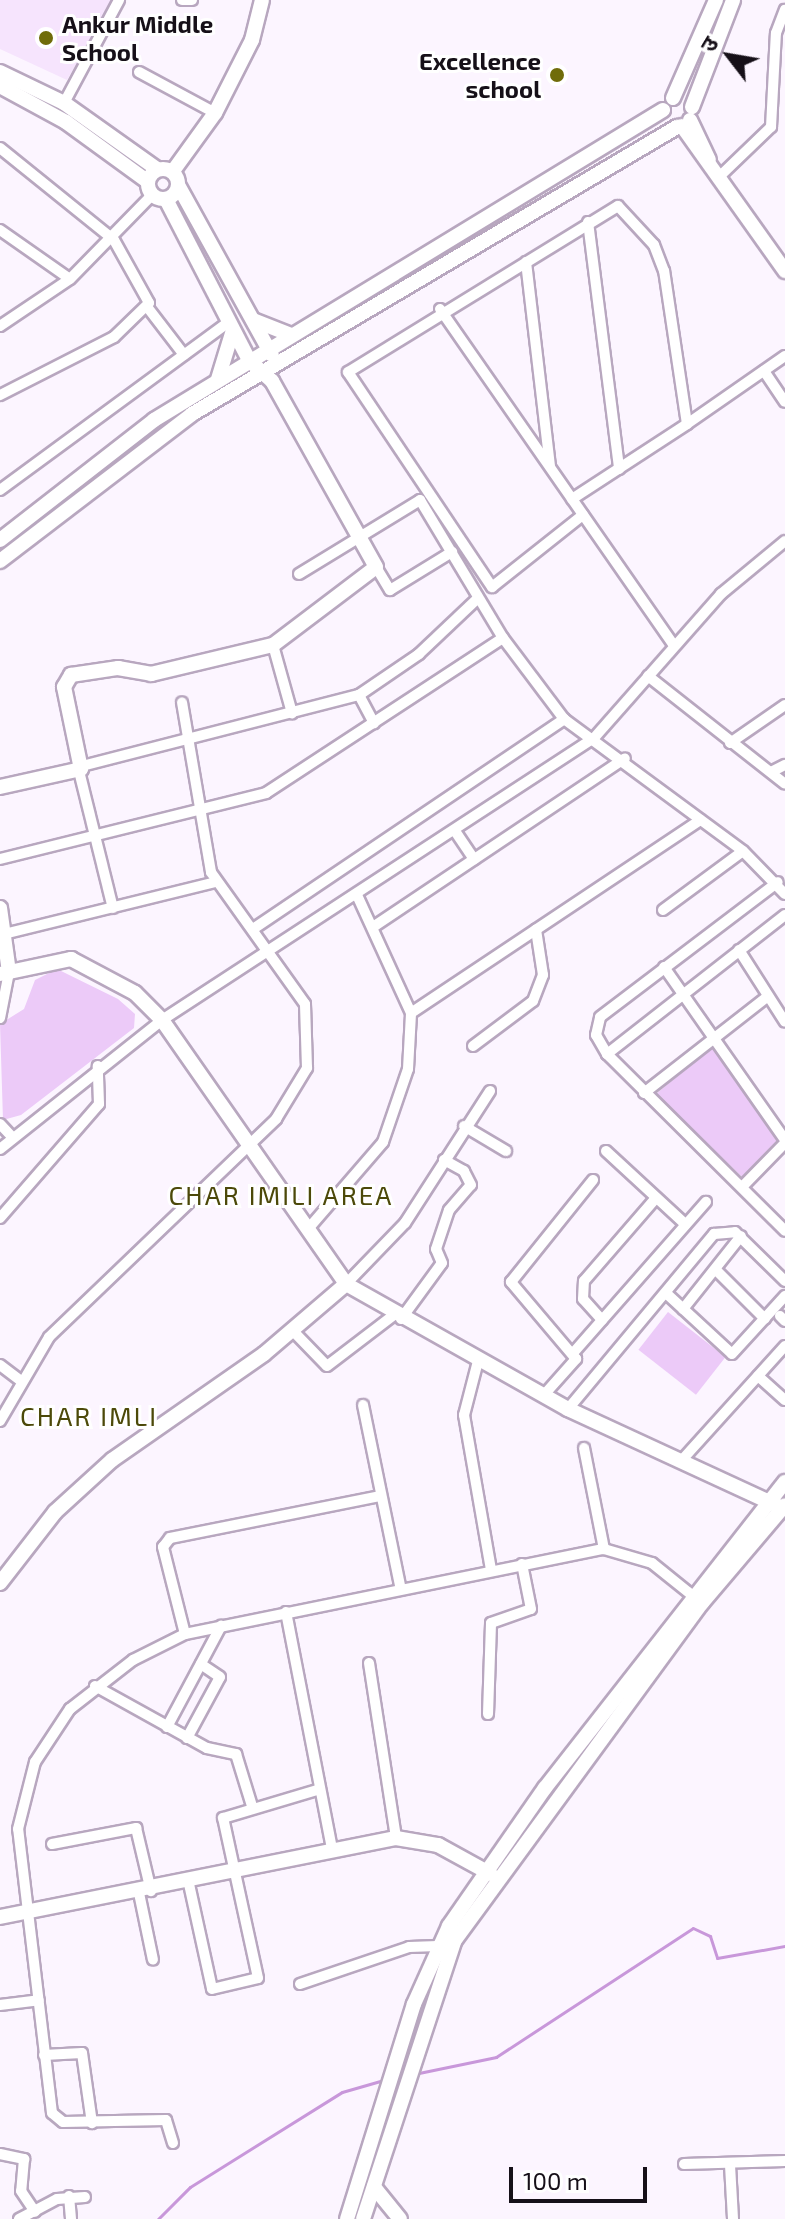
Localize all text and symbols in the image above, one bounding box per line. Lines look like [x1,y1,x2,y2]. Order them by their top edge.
place label: Ankur Middle School [62,10,214,66]
north arrow [689,16,769,96]
marker: Ankur Middle School [37,29,55,47]
text: उ [694,31,723,56]
place label: Excellence school [419,47,541,103]
marker: Excellence school [548,66,566,84]
district label: CHAR IMILI AREA [168,1179,394,1211]
district label: CHAR IMLI [20,1400,158,1432]
scale bar [513,2151,651,2201]
text: 100 m [523,2166,588,2195]

